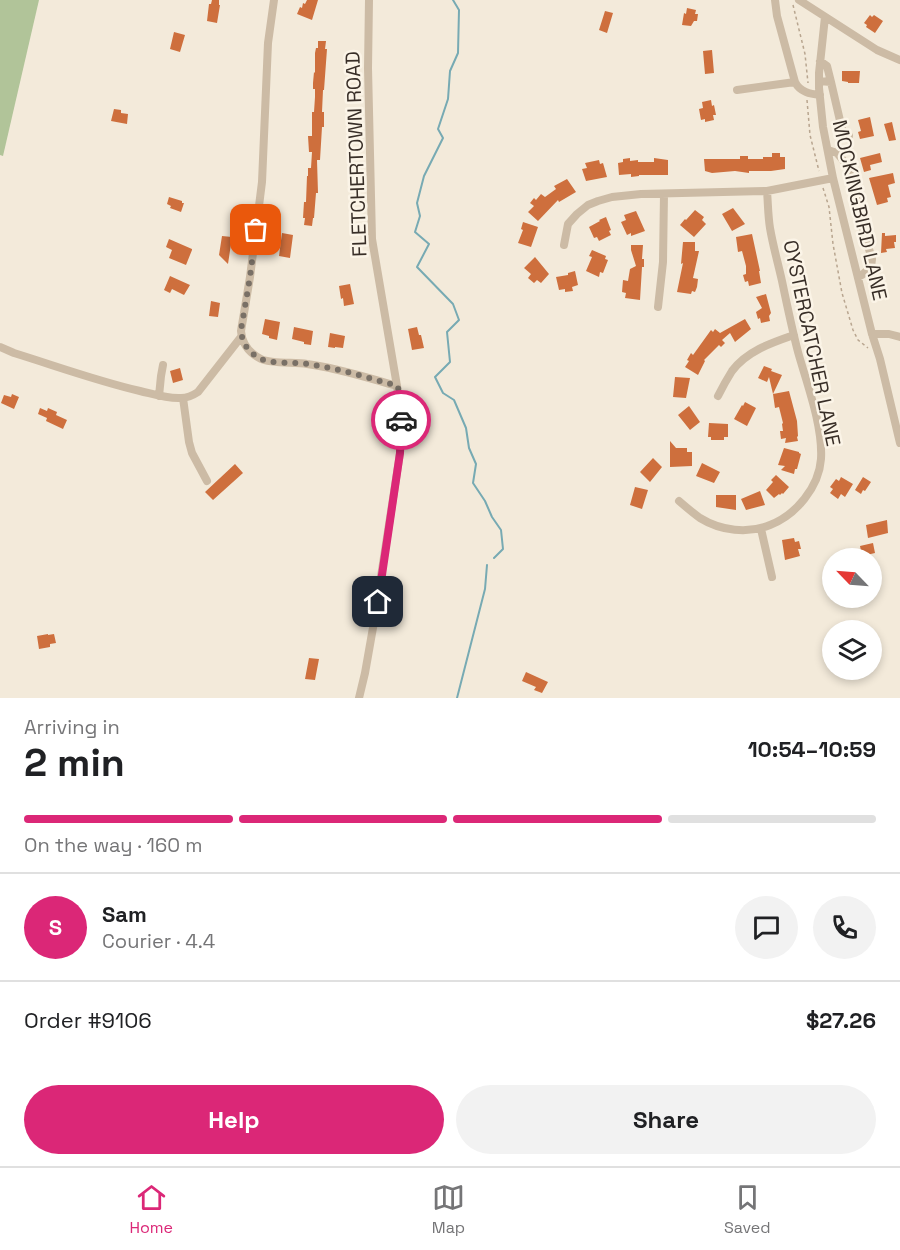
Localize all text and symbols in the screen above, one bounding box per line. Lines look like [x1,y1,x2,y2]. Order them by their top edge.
street label: FLETCHERTOWN ROAD [339,51,373,257]
street label: MOCKINGBIRD LANE [827,117,893,303]
pin [230,204,281,255]
icon: bag [239,213,272,246]
street label: OYSTERCATCHER LANE [777,238,847,448]
courier [371,390,431,450]
icon: car [385,404,418,437]
north arrow [822,548,882,608]
map controls [822,548,882,680]
pin [352,576,403,627]
icon: home [361,585,394,618]
button: layers [822,620,882,680]
text: Arriving in [24,714,120,740]
text: 10:54–10:59 [748,735,876,763]
text: 2 min [24,738,125,787]
text: On the way · 160 m [24,832,202,858]
button: chat [735,896,798,959]
button: phone [813,896,876,959]
text: Sam [102,900,147,928]
text: S [49,913,62,941]
text: Courier · 4.4 [102,928,215,954]
text: Order #9106 [24,1006,152,1034]
text: $27.26 [806,1006,876,1034]
button: Help [24,1085,444,1154]
button: Share [456,1085,876,1154]
tab: Home [129,1181,173,1238]
tab: Map [432,1181,465,1238]
tab: Saved [724,1181,771,1238]

